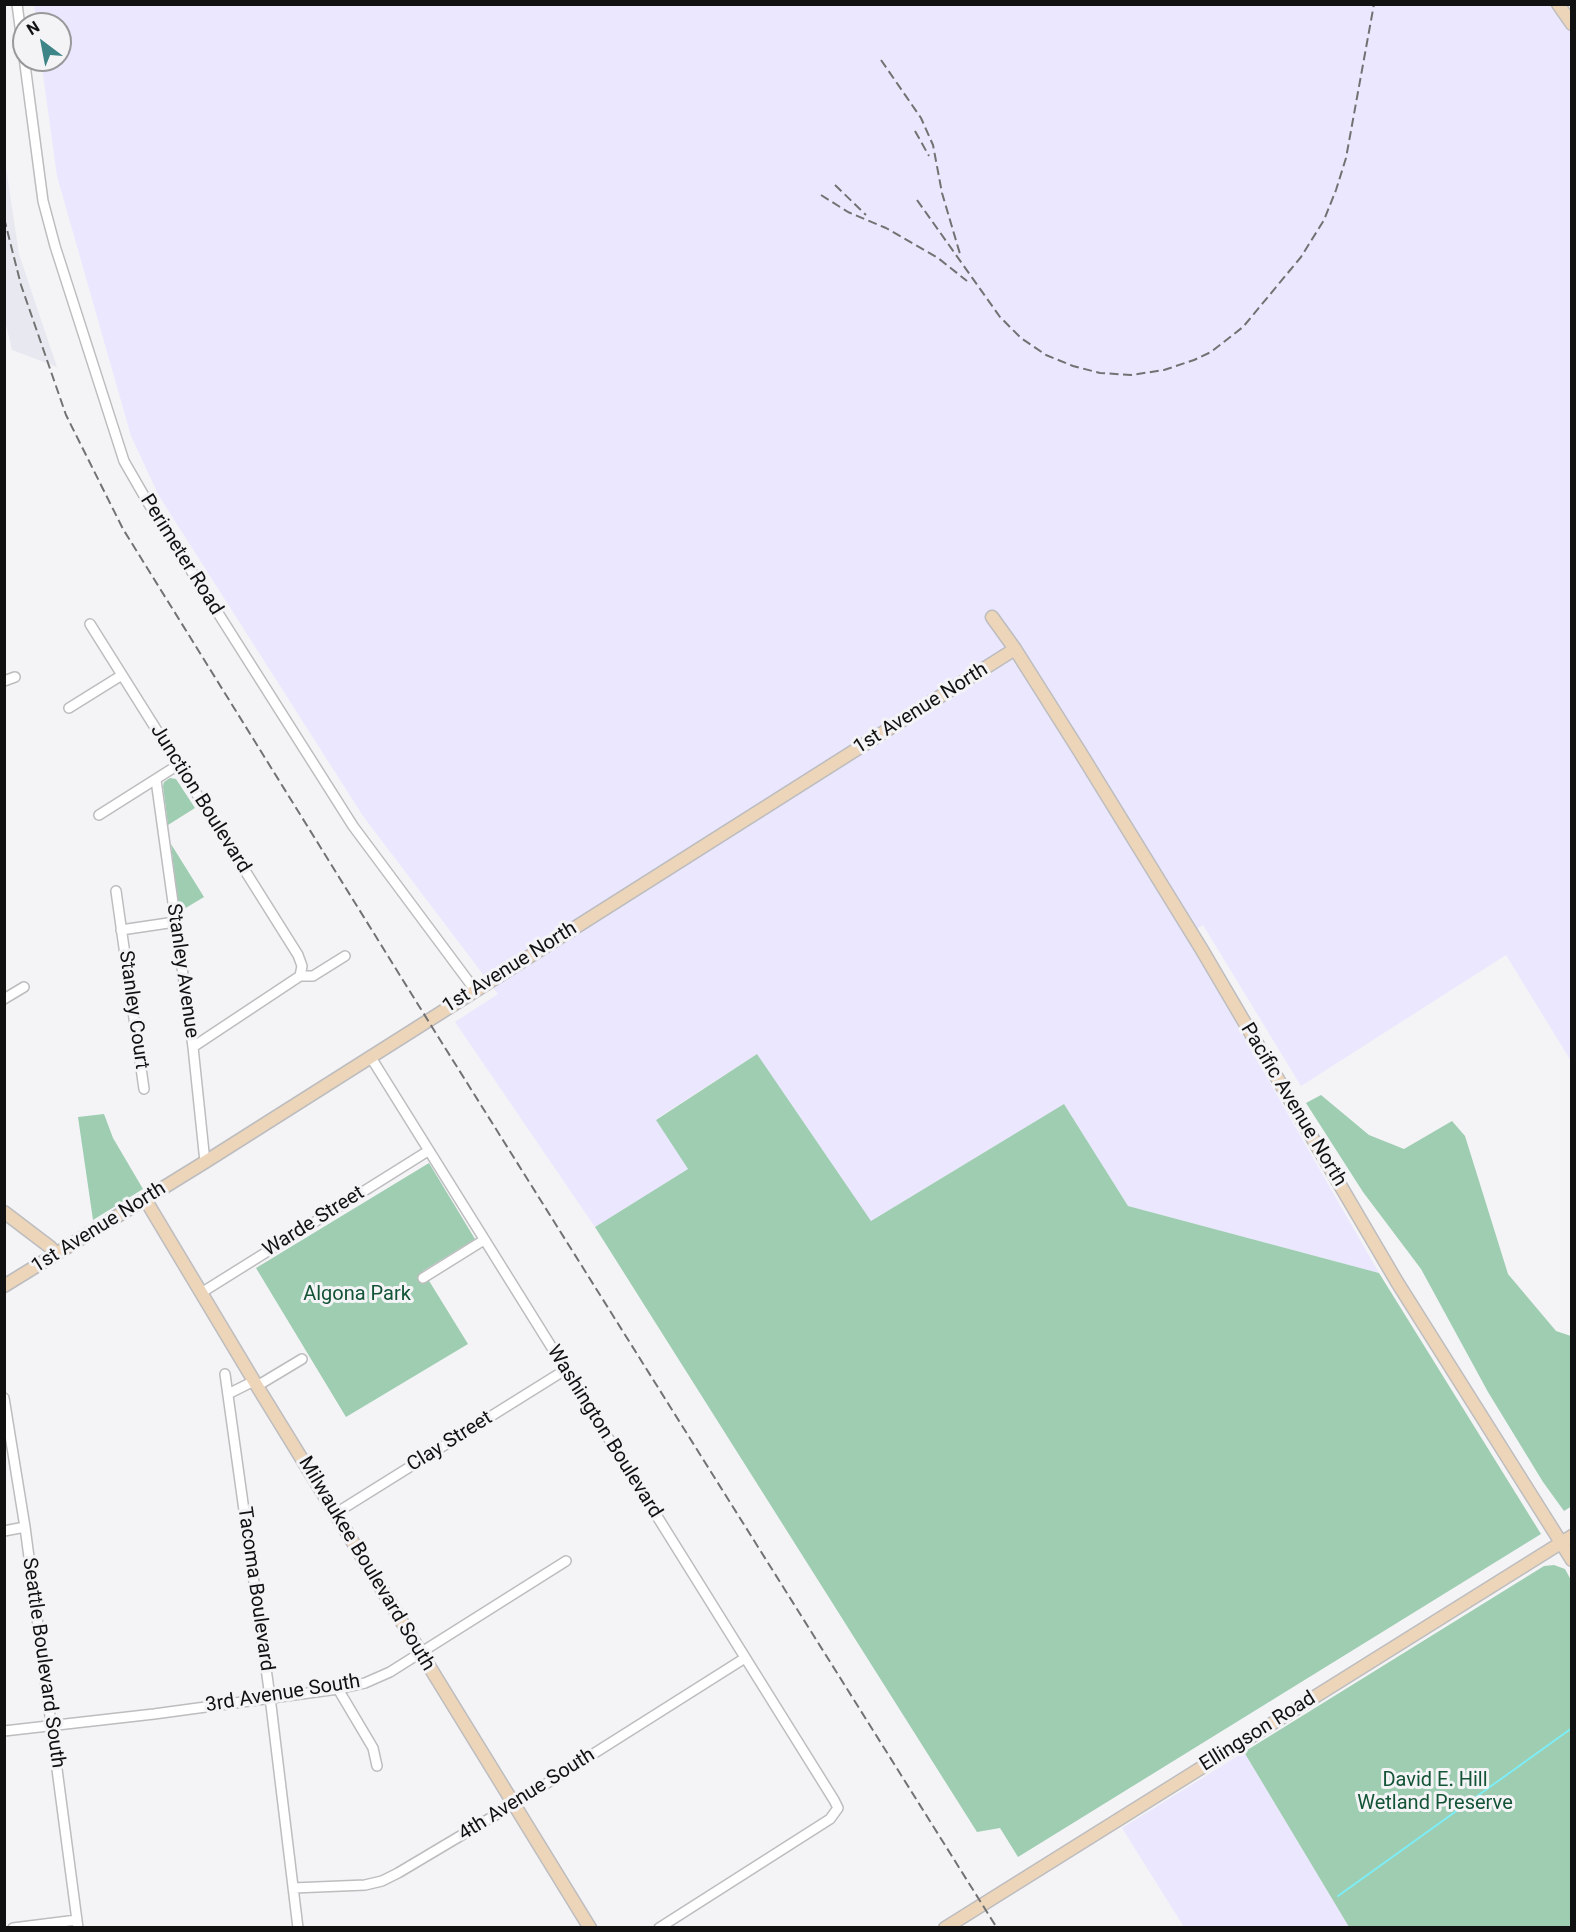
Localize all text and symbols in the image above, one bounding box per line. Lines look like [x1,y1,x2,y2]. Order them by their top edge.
north arrow [12,12,72,72]
text: N [23,17,43,39]
street label: Perimeter Road [134,490,228,620]
street label: 1st Avenue North [849,658,993,760]
street label: Junction Boulevard [145,720,255,878]
street label: Stanley Avenue [161,902,203,1040]
street label: 1st Avenue North [438,917,582,1019]
street label: Stanley Court [113,949,153,1071]
street label: Pacific Avenue North [1235,1019,1351,1191]
street label: 1st Avenue North [27,1177,171,1279]
street label: Warde Street [259,1181,369,1263]
park label: Algona Park [303,1283,411,1307]
street label: Washington Boulevard [541,1341,667,1523]
street label: Clay Street [403,1406,497,1478]
street label: Milwaukee Boulevard South [292,1453,440,1675]
street label: Tacoma Boulevard [232,1505,278,1673]
street label: Seattle Boulevard South [16,1556,70,1770]
street label: 3rd Avenue South [204,1670,362,1718]
street label: Ellingson Road [1196,1687,1320,1777]
street label: 4th Avenue South [454,1743,600,1847]
park label: David E. Hill Wetland Preserve [1357,1769,1513,1816]

